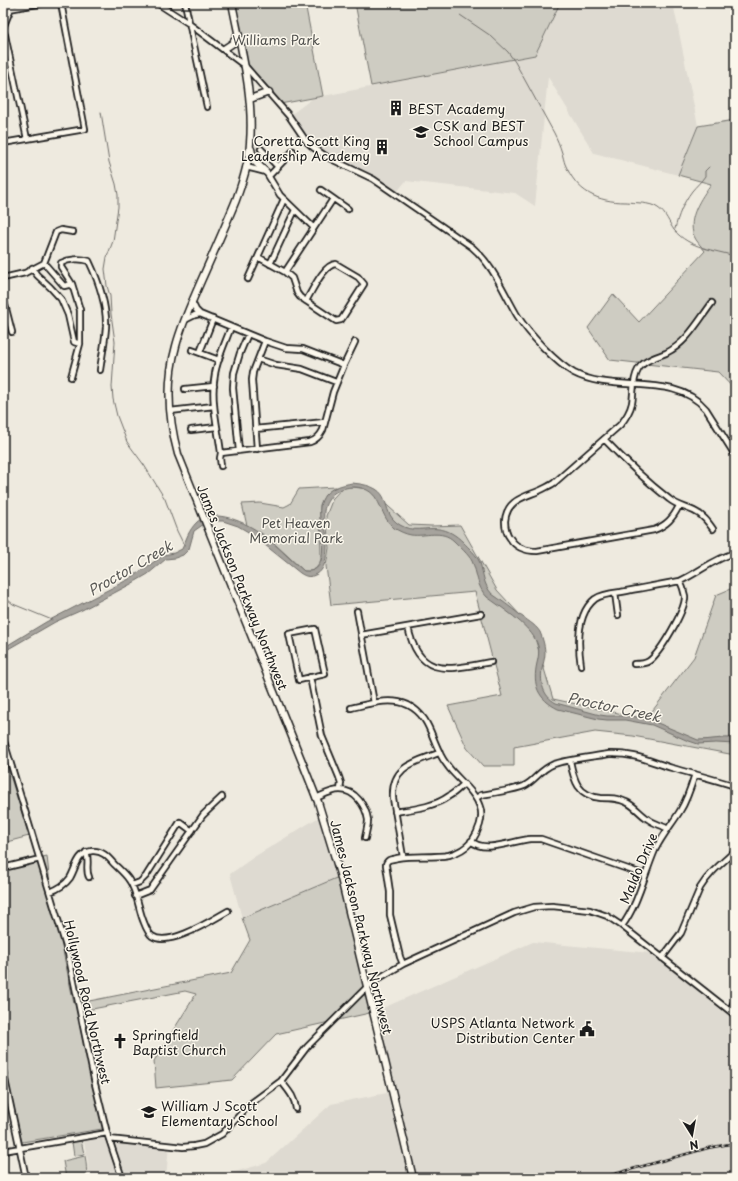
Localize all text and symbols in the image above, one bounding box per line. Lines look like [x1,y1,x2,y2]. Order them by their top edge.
park label: Williams Park [232,30,320,49]
building icon: BEST Academy [387,99,405,117]
place label: BEST Academy [408,99,505,118]
place label: CSK and BEST School Campus [433,116,528,150]
school or university icon: CSK and BEST School Campus [412,123,430,141]
place label: Coretta Scott King Leadership Academy [241,131,370,165]
building icon: Coretta Scott King Leadership Academy [373,138,391,156]
street label: James Jackson Parkway Northwest [193,481,293,693]
park label: Pet Heaven Memorial Park [249,513,343,547]
water label: Proctor Creek [84,534,178,601]
water label: Proctor Creek [565,687,664,727]
street label: James Jackson Parkway Northwest [326,818,398,1036]
street label: Maldo Drive [614,829,662,906]
street label: Hollywood Road Northwest [60,918,116,1086]
place label: USPS Atlanta Network Distribution Center [431,1013,576,1047]
public building icon: USPS Atlanta Network Distribution Center [578,1020,596,1038]
place label: Springfield Baptist Church [132,1025,226,1059]
church icon: Springfield Baptist Church [111,1032,129,1050]
place label: William J Scott Elementary School [161,1096,278,1130]
school or university icon: William J Scott Elementary School [140,1103,158,1121]
north arrow [672,1115,712,1155]
text: N [688,1136,700,1155]

